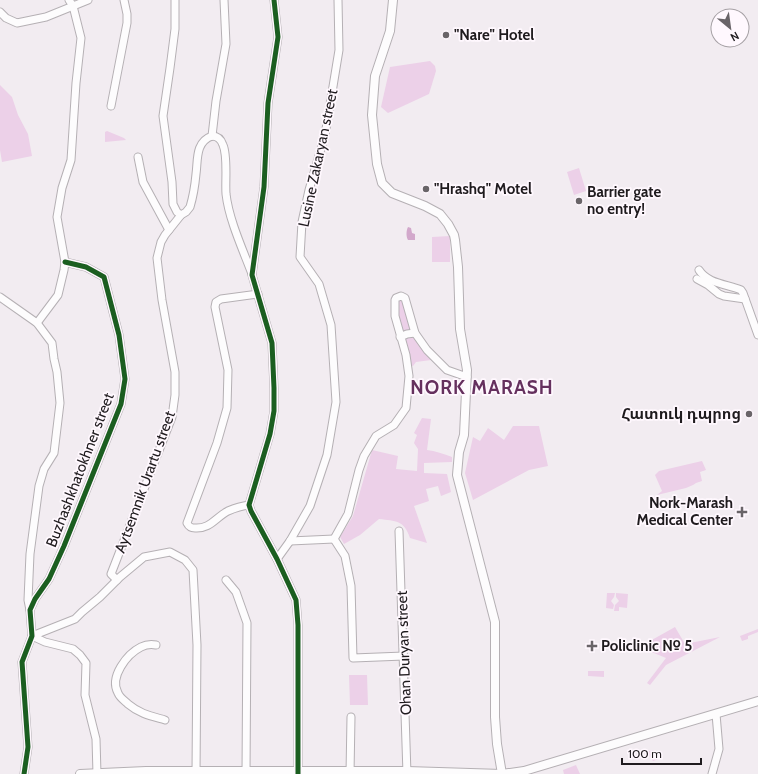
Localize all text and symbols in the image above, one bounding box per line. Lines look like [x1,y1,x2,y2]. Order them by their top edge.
north arrow [710,8,750,48]
place label: "Nare" Hotel [454,26,534,44]
text: N [728,29,742,45]
marker: "Nare" Hotel [441,30,451,40]
street label: Lusine Zakaryan street [295,87,341,229]
place label: "Hrashq" Motel [434,180,532,198]
place label: Barrier gate no entry! [587,183,661,218]
marker: "Hrashq" Motel [421,184,431,194]
marker: Barrier gate no entry! [574,196,584,206]
district label: NORK MARASH [410,376,554,399]
street label: Buzhashkhatokhner street [42,390,118,550]
place label: Հատուկ դպրոց [621,405,741,423]
street label: Aytsemnik Urartu street [111,409,179,555]
marker: Հատուկ դպրոց [744,409,754,419]
place label: Nork-Marash Medical Center [636,494,733,529]
marker: Nork-Marash Medical Center [736,506,748,518]
street label: Ohan Duryan street [393,590,415,716]
place label: Policlinic № 5 [601,637,692,655]
marker: Policlinic № 5 [586,640,598,652]
scale bar [622,740,701,766]
text: 100 m [628,746,662,761]

